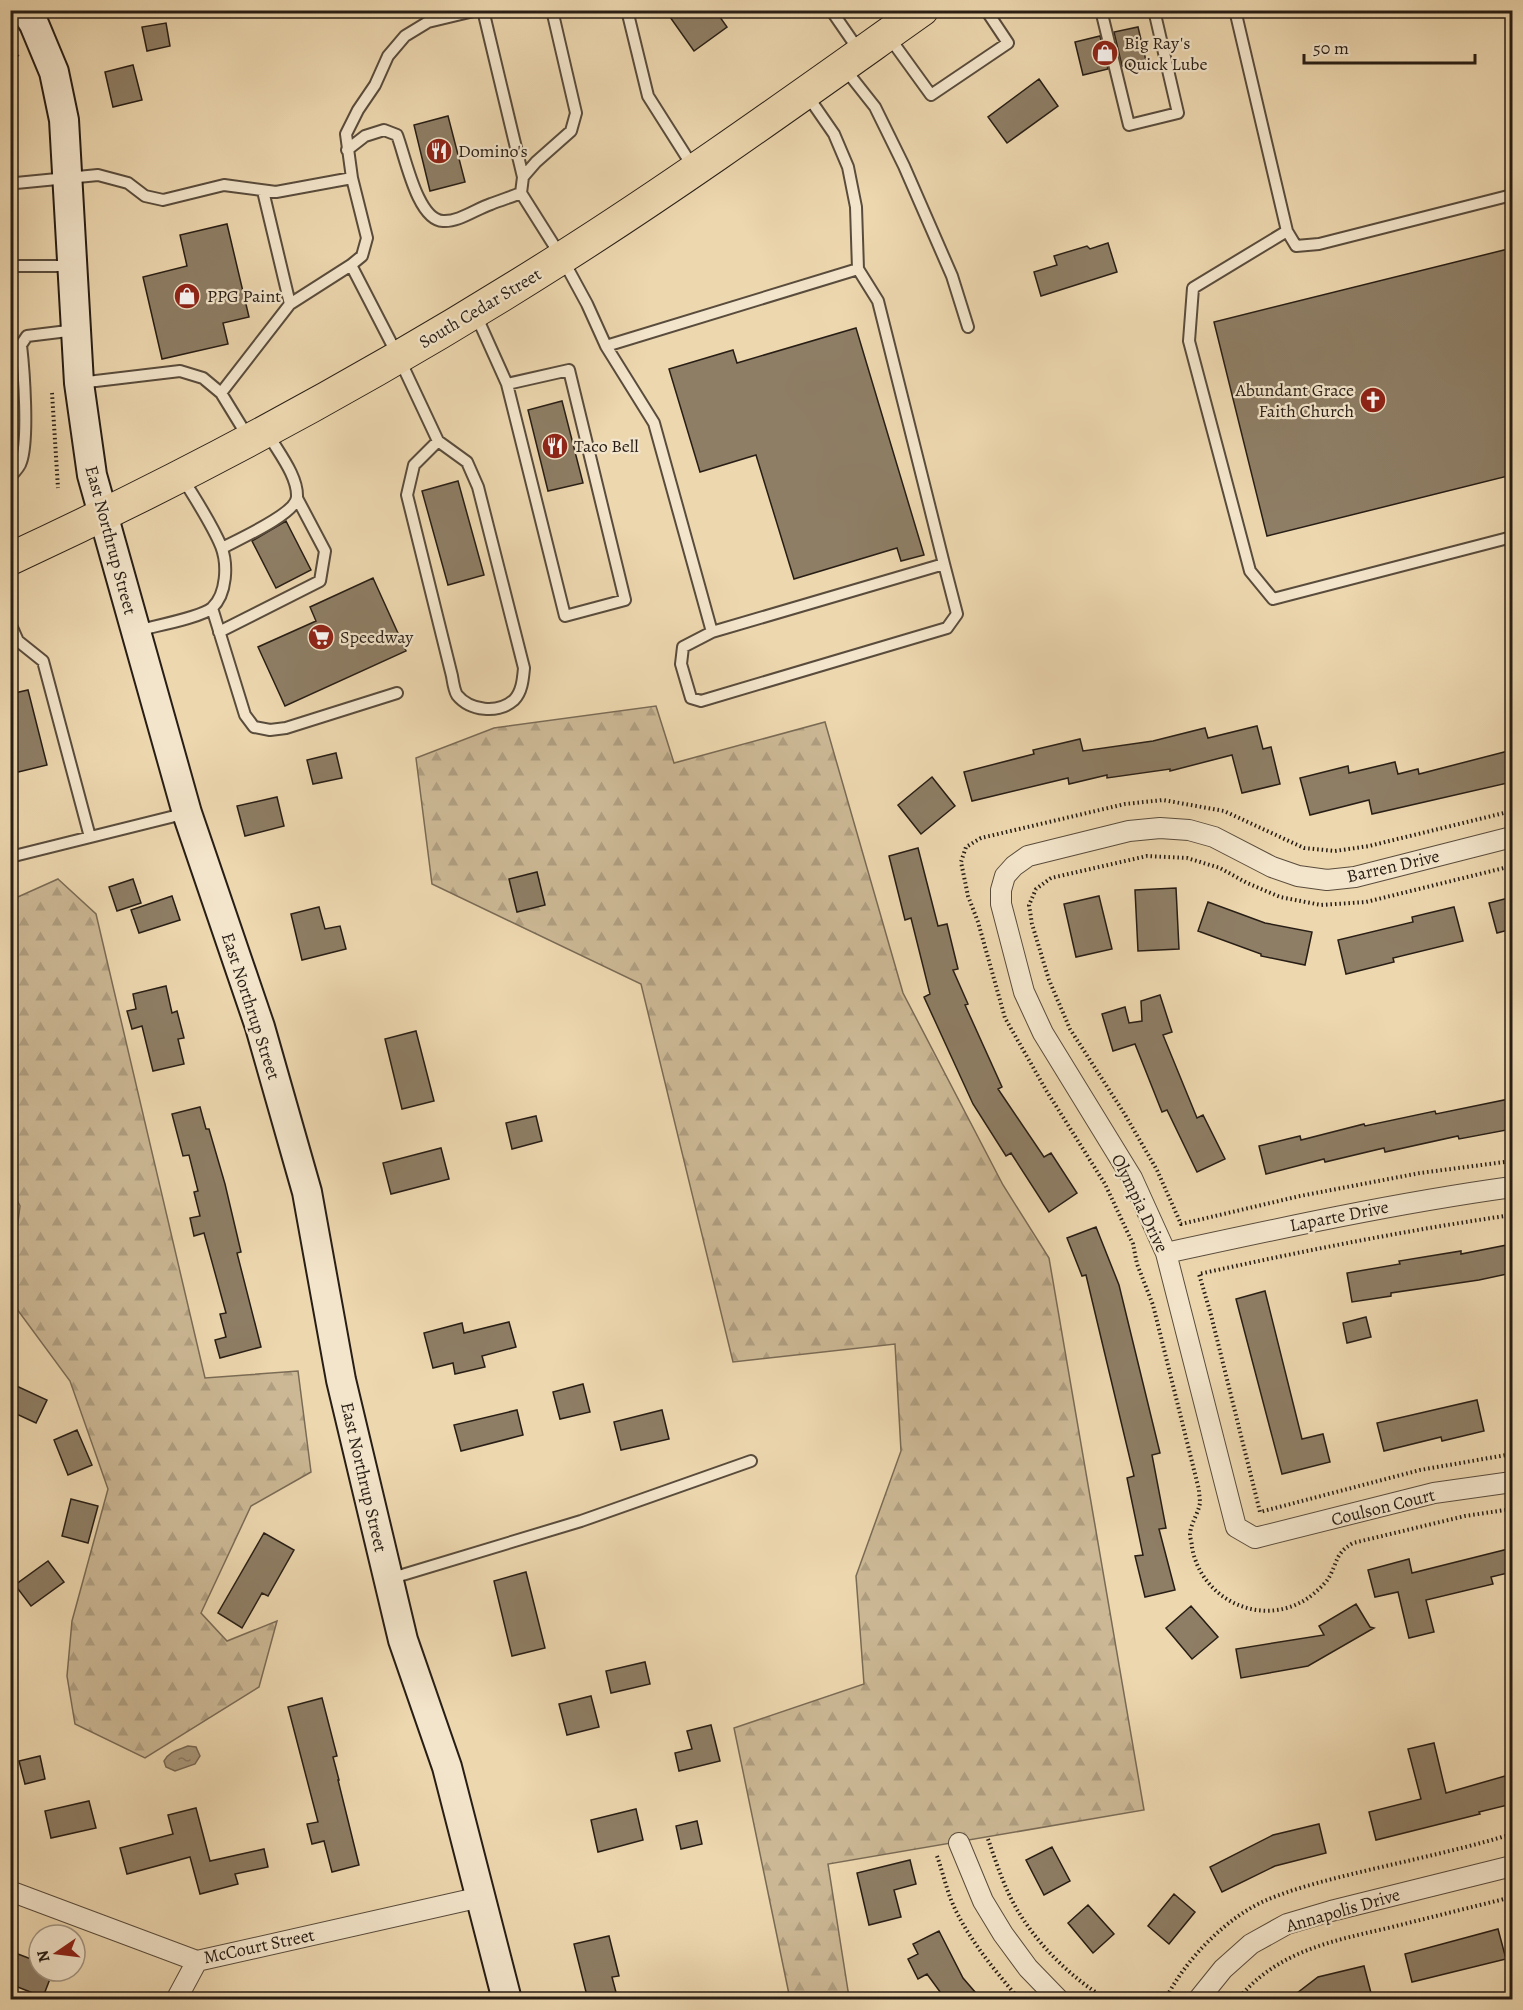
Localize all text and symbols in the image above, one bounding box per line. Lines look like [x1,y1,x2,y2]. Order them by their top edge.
scale bar [1304,27,1475,65]
place label: Big Ray's Quick Lube [1124,31,1208,76]
text: 50 m [1313,36,1349,60]
shop icon: Big Ray's Quick Lube [1090,38,1120,68]
restaurant icon: Domino's [424,136,454,166]
place label: Domino's [458,139,528,163]
street label: South Cedar Street [414,262,546,354]
shop icon: PPG Paint [172,281,202,311]
place label: PPG Paint [207,284,281,308]
place label: Abundant Grace Faith Church [1235,378,1354,423]
church icon: Abundant Grace Faith Church [1358,385,1388,415]
restaurant icon: Taco Bell [540,431,570,461]
place label: Taco Bell [574,434,639,458]
street label: East Northrup Street [80,463,142,617]
supermarket icon: Speedway [306,622,336,652]
place label: Speedway [340,625,414,649]
street label: Barren Drive [1344,844,1442,888]
street label: East Northrup Street [216,929,286,1083]
street label: Olympia Drive [1106,1150,1174,1256]
street label: Laparte Drive [1287,1195,1391,1237]
street label: East Northrup Street [335,1400,393,1554]
street label: Coulson Court [1329,1483,1437,1531]
street label: Annapolis Drive [1282,1882,1403,1938]
north arrow [27,1923,87,1983]
street label: McCourt Street [201,1923,317,1969]
text: N [31,1948,55,1965]

